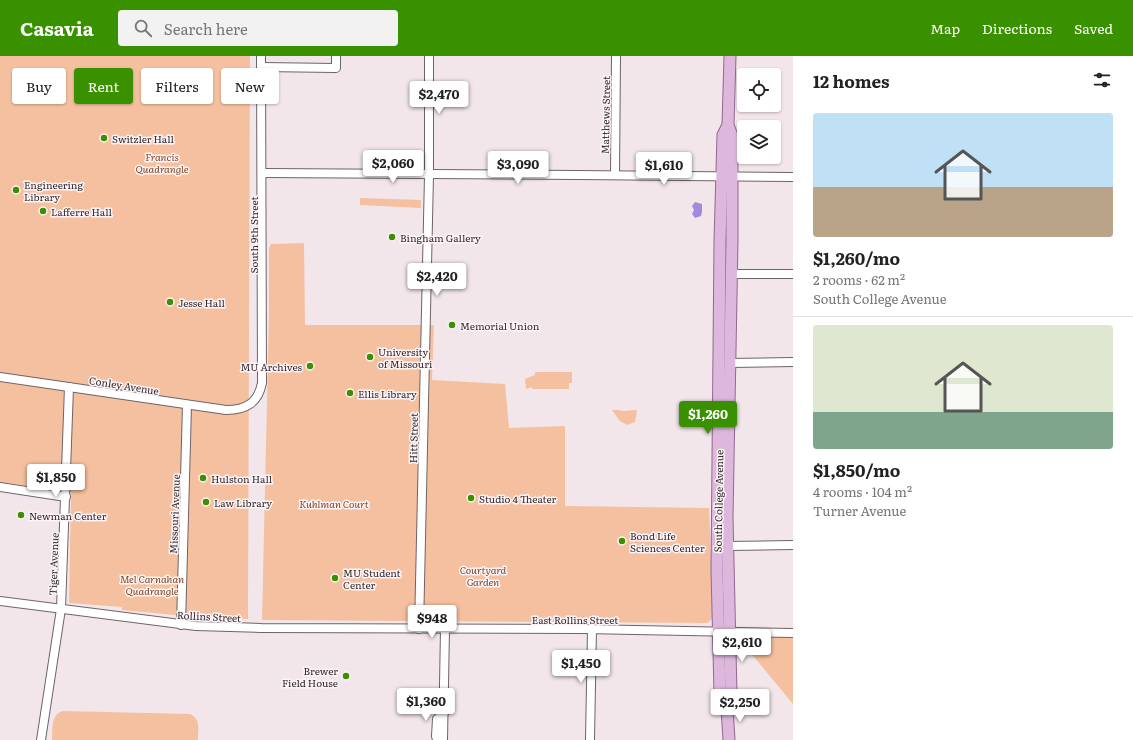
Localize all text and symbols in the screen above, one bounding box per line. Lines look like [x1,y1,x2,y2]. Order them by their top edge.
search box [118,10,398,46]
text: Casavia [20,14,94,42]
icon: search [132,17,154,39]
text: Search here [164,17,248,40]
text: Map [930,18,960,38]
text: Directions [982,18,1052,38]
text: Saved [1074,18,1113,38]
chip: Buy [12,68,66,104]
chip: Rent [74,68,133,104]
chip: Filters [141,68,213,104]
chip: New [221,68,279,104]
map controls [737,68,781,164]
button: locate [737,68,781,112]
text: 12 homes [813,68,889,93]
icon: filters [1091,69,1113,91]
street label: Matthews Street [597,76,613,154]
pin: $2,470 [406,81,472,115]
text: $2,470 [419,84,459,103]
button: layers [737,120,781,164]
place label: Switzler Hall [112,131,175,146]
marker: Switzler Hall [99,133,109,143]
icon: home [927,139,999,211]
park label: Francis Quadrangle [136,149,189,176]
pin: $2,060 [360,150,426,184]
pin: $3,090 [485,151,551,185]
pin: $1,610 [631,152,697,186]
text: $2,060 [372,153,414,172]
text: $3,090 [497,154,539,173]
text: $1,610 [645,155,683,174]
place label: Engineering Library [24,177,83,204]
marker: Engineering Library [11,185,21,195]
street label: South 9th Street [246,197,261,274]
place label: Lafferre Hall [51,204,113,219]
marker: Lafferre Hall [38,206,48,216]
place label: Bingham Gallery [400,230,481,245]
marker: Bingham Gallery [387,232,397,242]
text: $1,260/mo [813,245,900,270]
pin: $2,420 [404,263,470,297]
text: $2,420 [416,266,458,285]
text: 2 rooms · 62 m² [813,270,905,289]
text: South College Avenue [813,289,946,308]
place label: Jesse Hall [178,295,226,310]
marker: Jesse Hall [165,297,175,307]
place label: Memorial Union [460,318,540,333]
marker: Memorial Union [447,320,457,330]
place label: University of Missouri [378,344,433,371]
icon: home [927,351,999,423]
marker: University of Missouri [365,352,375,362]
place label: MU Archives [240,359,302,374]
marker: MU Archives [305,361,315,371]
street label: Conley Avenue [88,372,160,398]
place label: Ellis Library [358,386,417,401]
marker: Ellis Library [345,388,355,398]
pin: $1,260 [675,401,741,435]
text: $1,260 [688,404,728,423]
street label: Hitt Street [405,413,421,463]
street label: South College Avenue [710,450,726,552]
text: $1,850/mo [813,457,900,482]
pin: $1,850 [23,464,89,498]
text: $1,850 [36,467,76,486]
place label: Hulston Hall [211,471,273,486]
marker: Hulston Hall [198,473,208,483]
street label: Missouri Avenue [165,474,183,554]
text: 4 rooms · 104 m² [813,482,912,501]
place label: Studio 4 Theater [479,491,557,506]
marker: Studio 4 Theater [466,493,476,503]
place label: Law Library [214,495,272,510]
park label: Kuhlman Court [299,496,369,511]
marker: Law Library [201,497,211,507]
text: Turner Avenue [813,501,906,520]
place label: Newman Center [29,508,107,523]
marker: Newman Center [16,510,26,520]
place label: Bond Life Sciences Center [630,528,705,555]
street label: Tiger Avenue [44,532,62,596]
marker: Bond Life Sciences Center [617,536,627,546]
park label: Courtyard Garden [460,562,507,589]
place label: MU Student Center [343,565,401,592]
park label: Mel Carnahan Quadrangle [120,571,184,598]
marker: MU Student Center [330,573,340,583]
pin: $948 [408,605,456,639]
street label: Rollins Street [176,607,242,625]
text: $948 [417,608,447,627]
street label: East Rollins Street [532,612,618,627]
pin: $2,610 [709,629,775,663]
text: $2,610 [722,632,762,651]
pin: $1,450 [548,650,614,684]
text: $1,450 [561,653,601,672]
place label: Brewer Field House [282,663,338,690]
marker: Brewer Field House [341,671,351,681]
pin: $1,360 [393,688,459,722]
pin: $2,250 [707,689,773,723]
text: $1,360 [406,691,446,710]
text: $2,250 [720,692,760,711]

